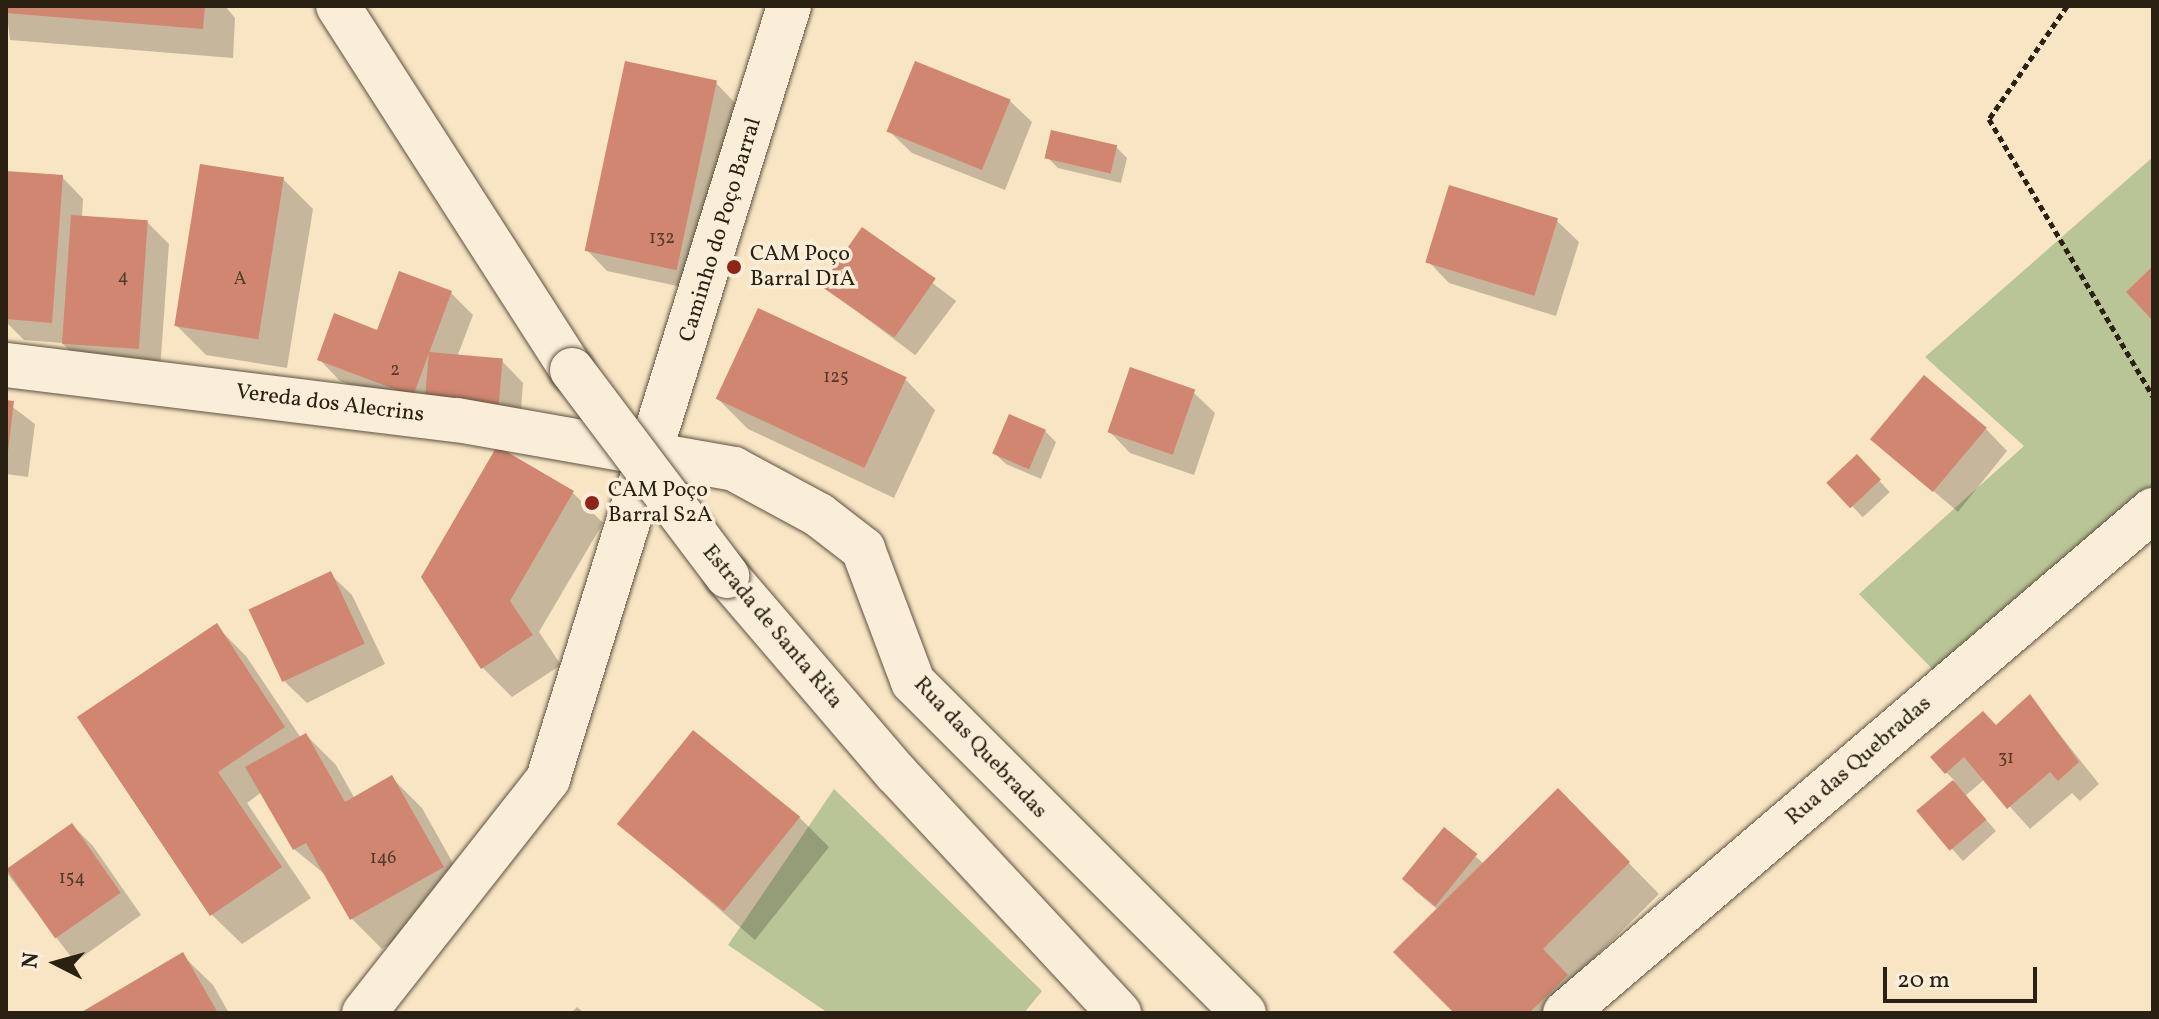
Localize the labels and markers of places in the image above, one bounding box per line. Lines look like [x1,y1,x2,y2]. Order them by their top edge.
place label: CAM Poço Barral D1A [750,241,855,292]
marker: CAM Poço Barral D1A [725,258,743,276]
place label: CAM Poço Barral S2A [608,477,712,528]
marker: CAM Poço Barral S2A [583,494,601,512]

